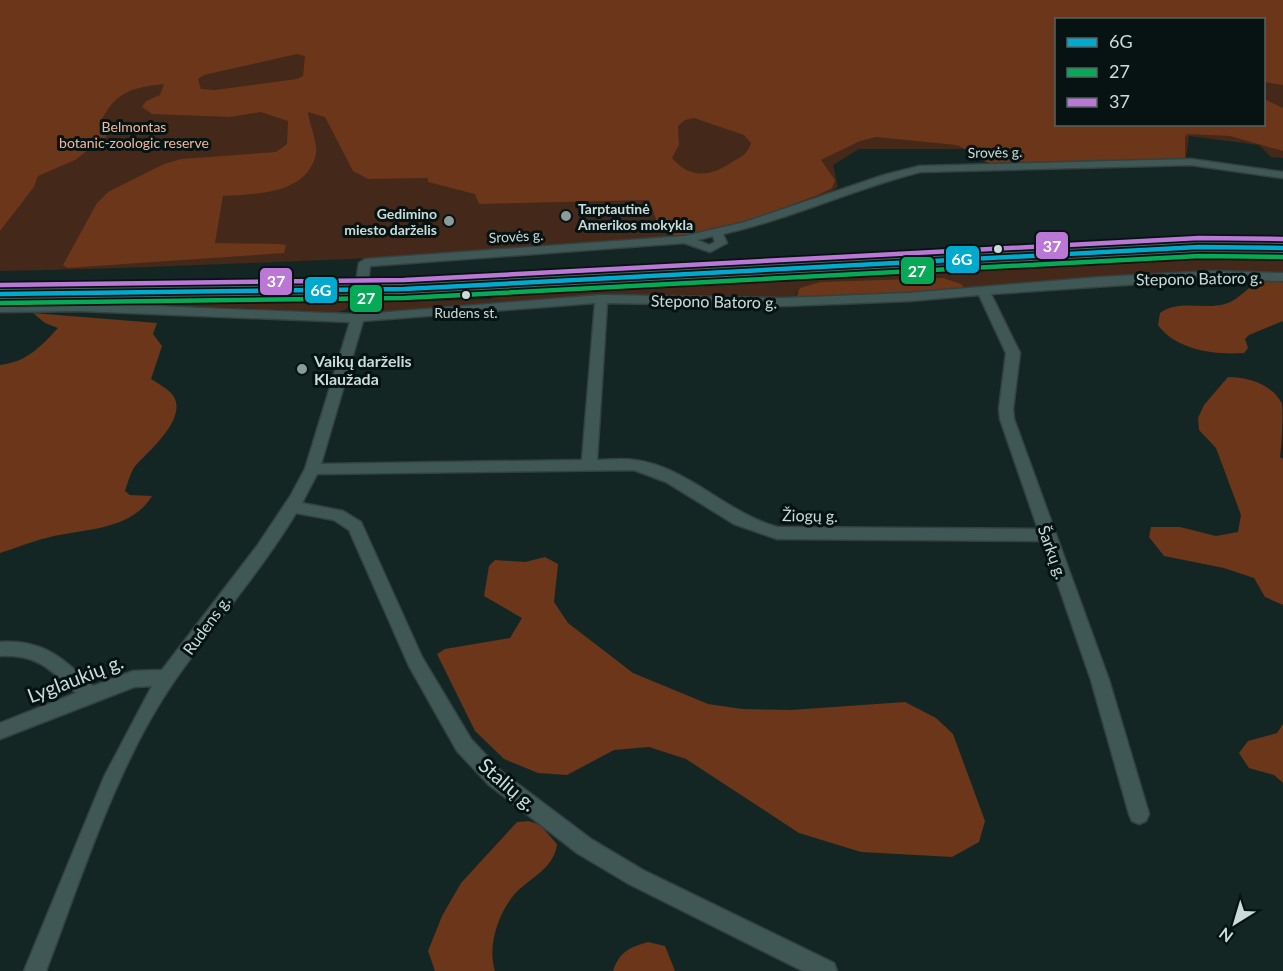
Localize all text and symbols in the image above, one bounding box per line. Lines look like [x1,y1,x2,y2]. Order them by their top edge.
legend [1055,18,1265,126]
text: 6G [1109,30,1133,52]
text: 27 [1109,60,1130,82]
text: 37 [1109,90,1130,112]
park label: Belmontas botanic-zoologic reserve [59,118,209,151]
street label: Srovės g. [968,143,1022,161]
place label: Tarptautinė Amerikos mokykla [577,200,693,233]
place label: Gedimino miesto darželis [344,205,437,238]
marker: Tarptautinė Amerikos mokykla [559,209,573,223]
marker: Gedimino miesto darželis [442,214,456,228]
street label: Srovės g. [488,226,544,246]
line badge: 37 [1035,231,1069,260]
text: 37 [1043,236,1061,255]
unlabelled marker [992,243,1004,255]
line badge: 6G [945,245,980,274]
text: 6G [952,249,972,268]
line badge: 27 [900,256,935,285]
text: 27 [908,261,926,280]
line badge: 37 [259,267,293,296]
street label: Stepono Batoro g. [1136,267,1262,289]
text: 37 [267,271,285,290]
line badge: 6G [304,276,338,304]
text: 6G [311,280,331,299]
line badge: 27 [349,284,383,313]
text: 27 [357,288,375,307]
marker: Rudens st. [460,289,472,301]
street label: Stepono Batoro g. [651,290,777,312]
place label: Rudens st. [434,304,498,321]
place label: Vaikų darželis Klaužada [313,351,412,388]
marker: Vaikų darželis Klaužada [295,362,309,376]
street label: Žiogų g. [782,505,838,525]
street label: Šarkų g. [1035,523,1071,581]
street label: Rudens g. [178,592,234,658]
street label: Lyglaukių g. [24,649,126,707]
street label: Stalių g. [474,752,542,816]
north arrow [1205,893,1265,953]
text: N [1215,924,1236,947]

